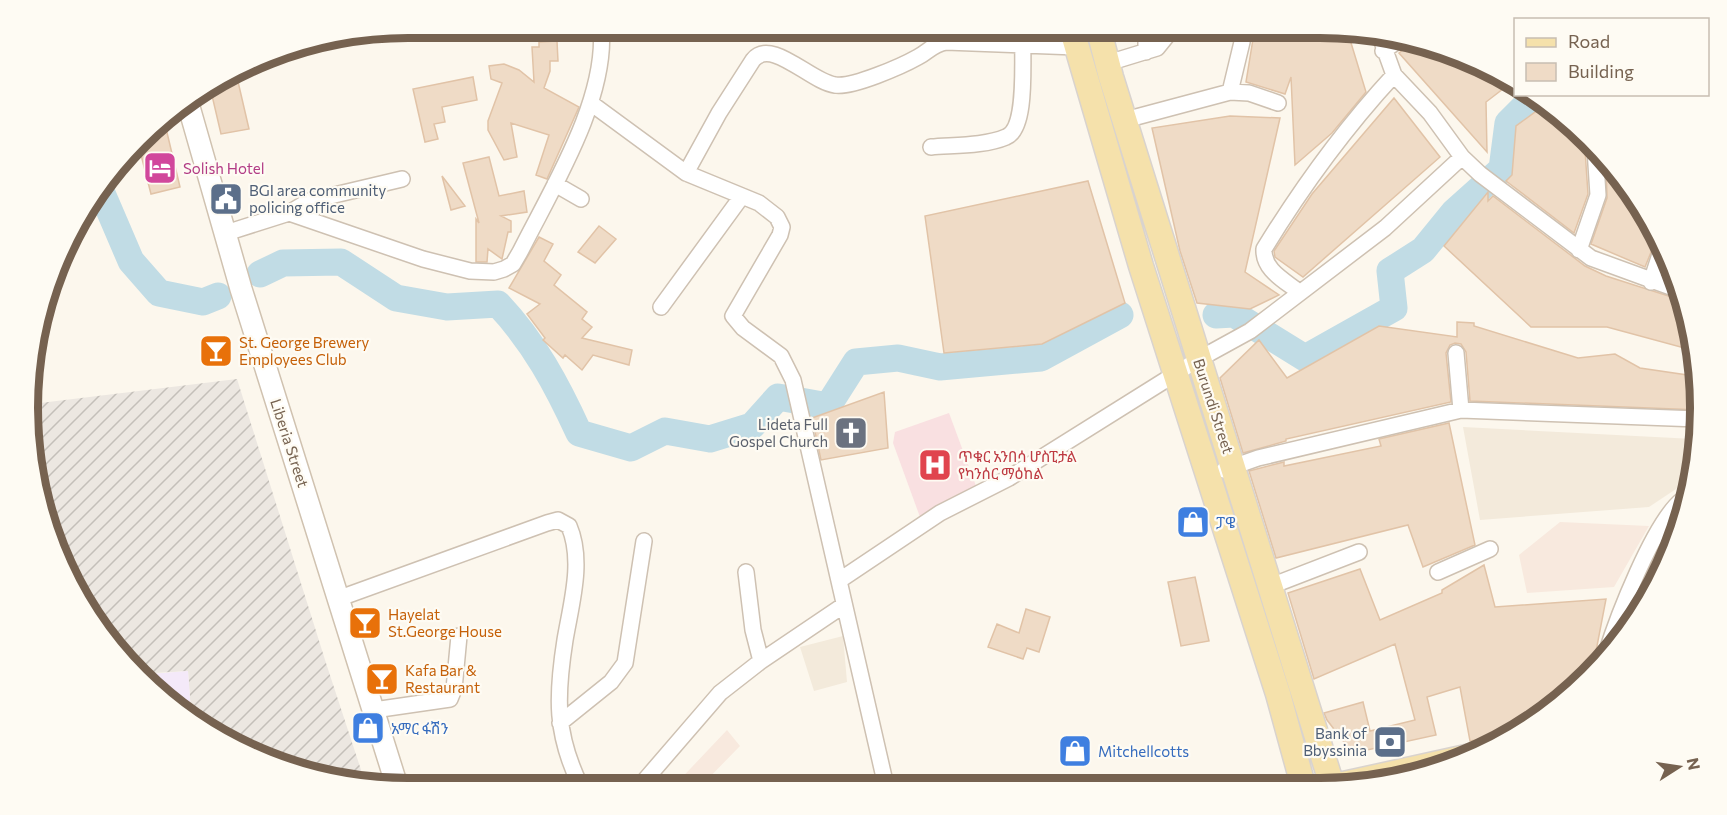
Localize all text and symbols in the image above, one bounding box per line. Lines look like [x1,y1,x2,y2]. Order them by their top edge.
legend [1514,18,1709,96]
text: Road [1568,30,1610,52]
text: Building [1568,60,1634,82]
hotel icon: Solish Hotel [142,150,178,186]
place label: Solish Hotel [183,159,265,177]
public building icon: BGI area community policing office [208,181,244,217]
place label: BGI area community policing office [249,181,386,216]
bar icon: St. George Brewery Employees Club [198,333,234,369]
place label: St. George Brewery Employees Club [239,333,370,368]
street label: Burundi Street [1190,356,1238,456]
street label: Liberia Street [267,396,313,490]
place label: Lideta Full Gospel Church [729,415,828,450]
church icon: Lideta Full Gospel Church [833,415,869,451]
hospital icon: ጥቁር አንበሳ ሆስፒታል የካንሰር ማዕከል [917,447,953,483]
place label: ጥቁር አንበሳ ሆስፒታል የካንሰር ማዕከል [958,447,1077,482]
shop icon: ፓዌ [1175,504,1211,540]
place label: ፓዌ [1216,513,1235,531]
bar icon: Hayelat St.George House [347,605,383,641]
place label: Hayelat St.George House [388,605,502,640]
bar icon: Kafa Bar & Restaurant [364,661,400,697]
place label: Kafa Bar & Restaurant [405,661,480,696]
shop icon: አማር ፋሽን [350,710,386,746]
place label: አማር ፋሽን [391,719,448,737]
place label: Bank of Bbyssinia [1303,724,1367,759]
bank icon: Bank of Bbyssinia [1372,724,1408,760]
shop icon: Mitchellcotts [1057,733,1093,769]
north arrow [1649,737,1709,797]
place label: Mitchellcotts [1098,742,1189,760]
text: N [1684,756,1705,772]

